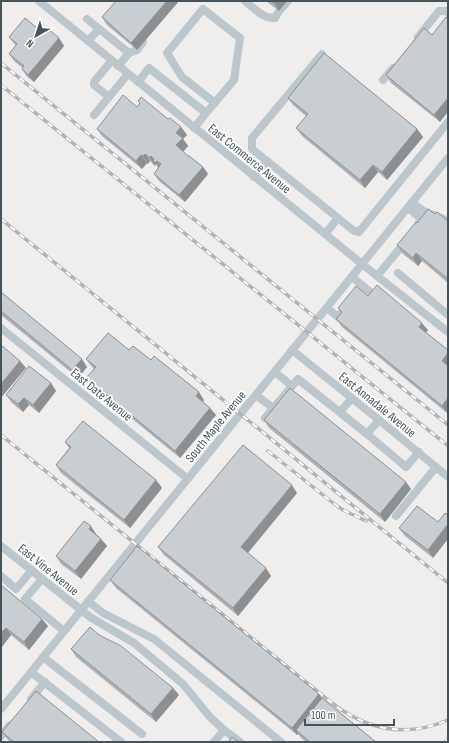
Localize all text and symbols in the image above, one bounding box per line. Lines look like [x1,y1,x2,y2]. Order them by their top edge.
north arrow [16,16,56,56]
text: N [24,36,36,50]
street label: East Commerce Avenue [205,120,294,197]
street label: East Date Avenue [67,365,136,425]
street label: East Annadale Avenue [336,369,419,441]
street label: South Maple Avenue [182,388,250,466]
street label: East Vine Avenue [15,540,82,599]
scale bar [305,701,394,727]
text: 100 m [311,708,336,723]

